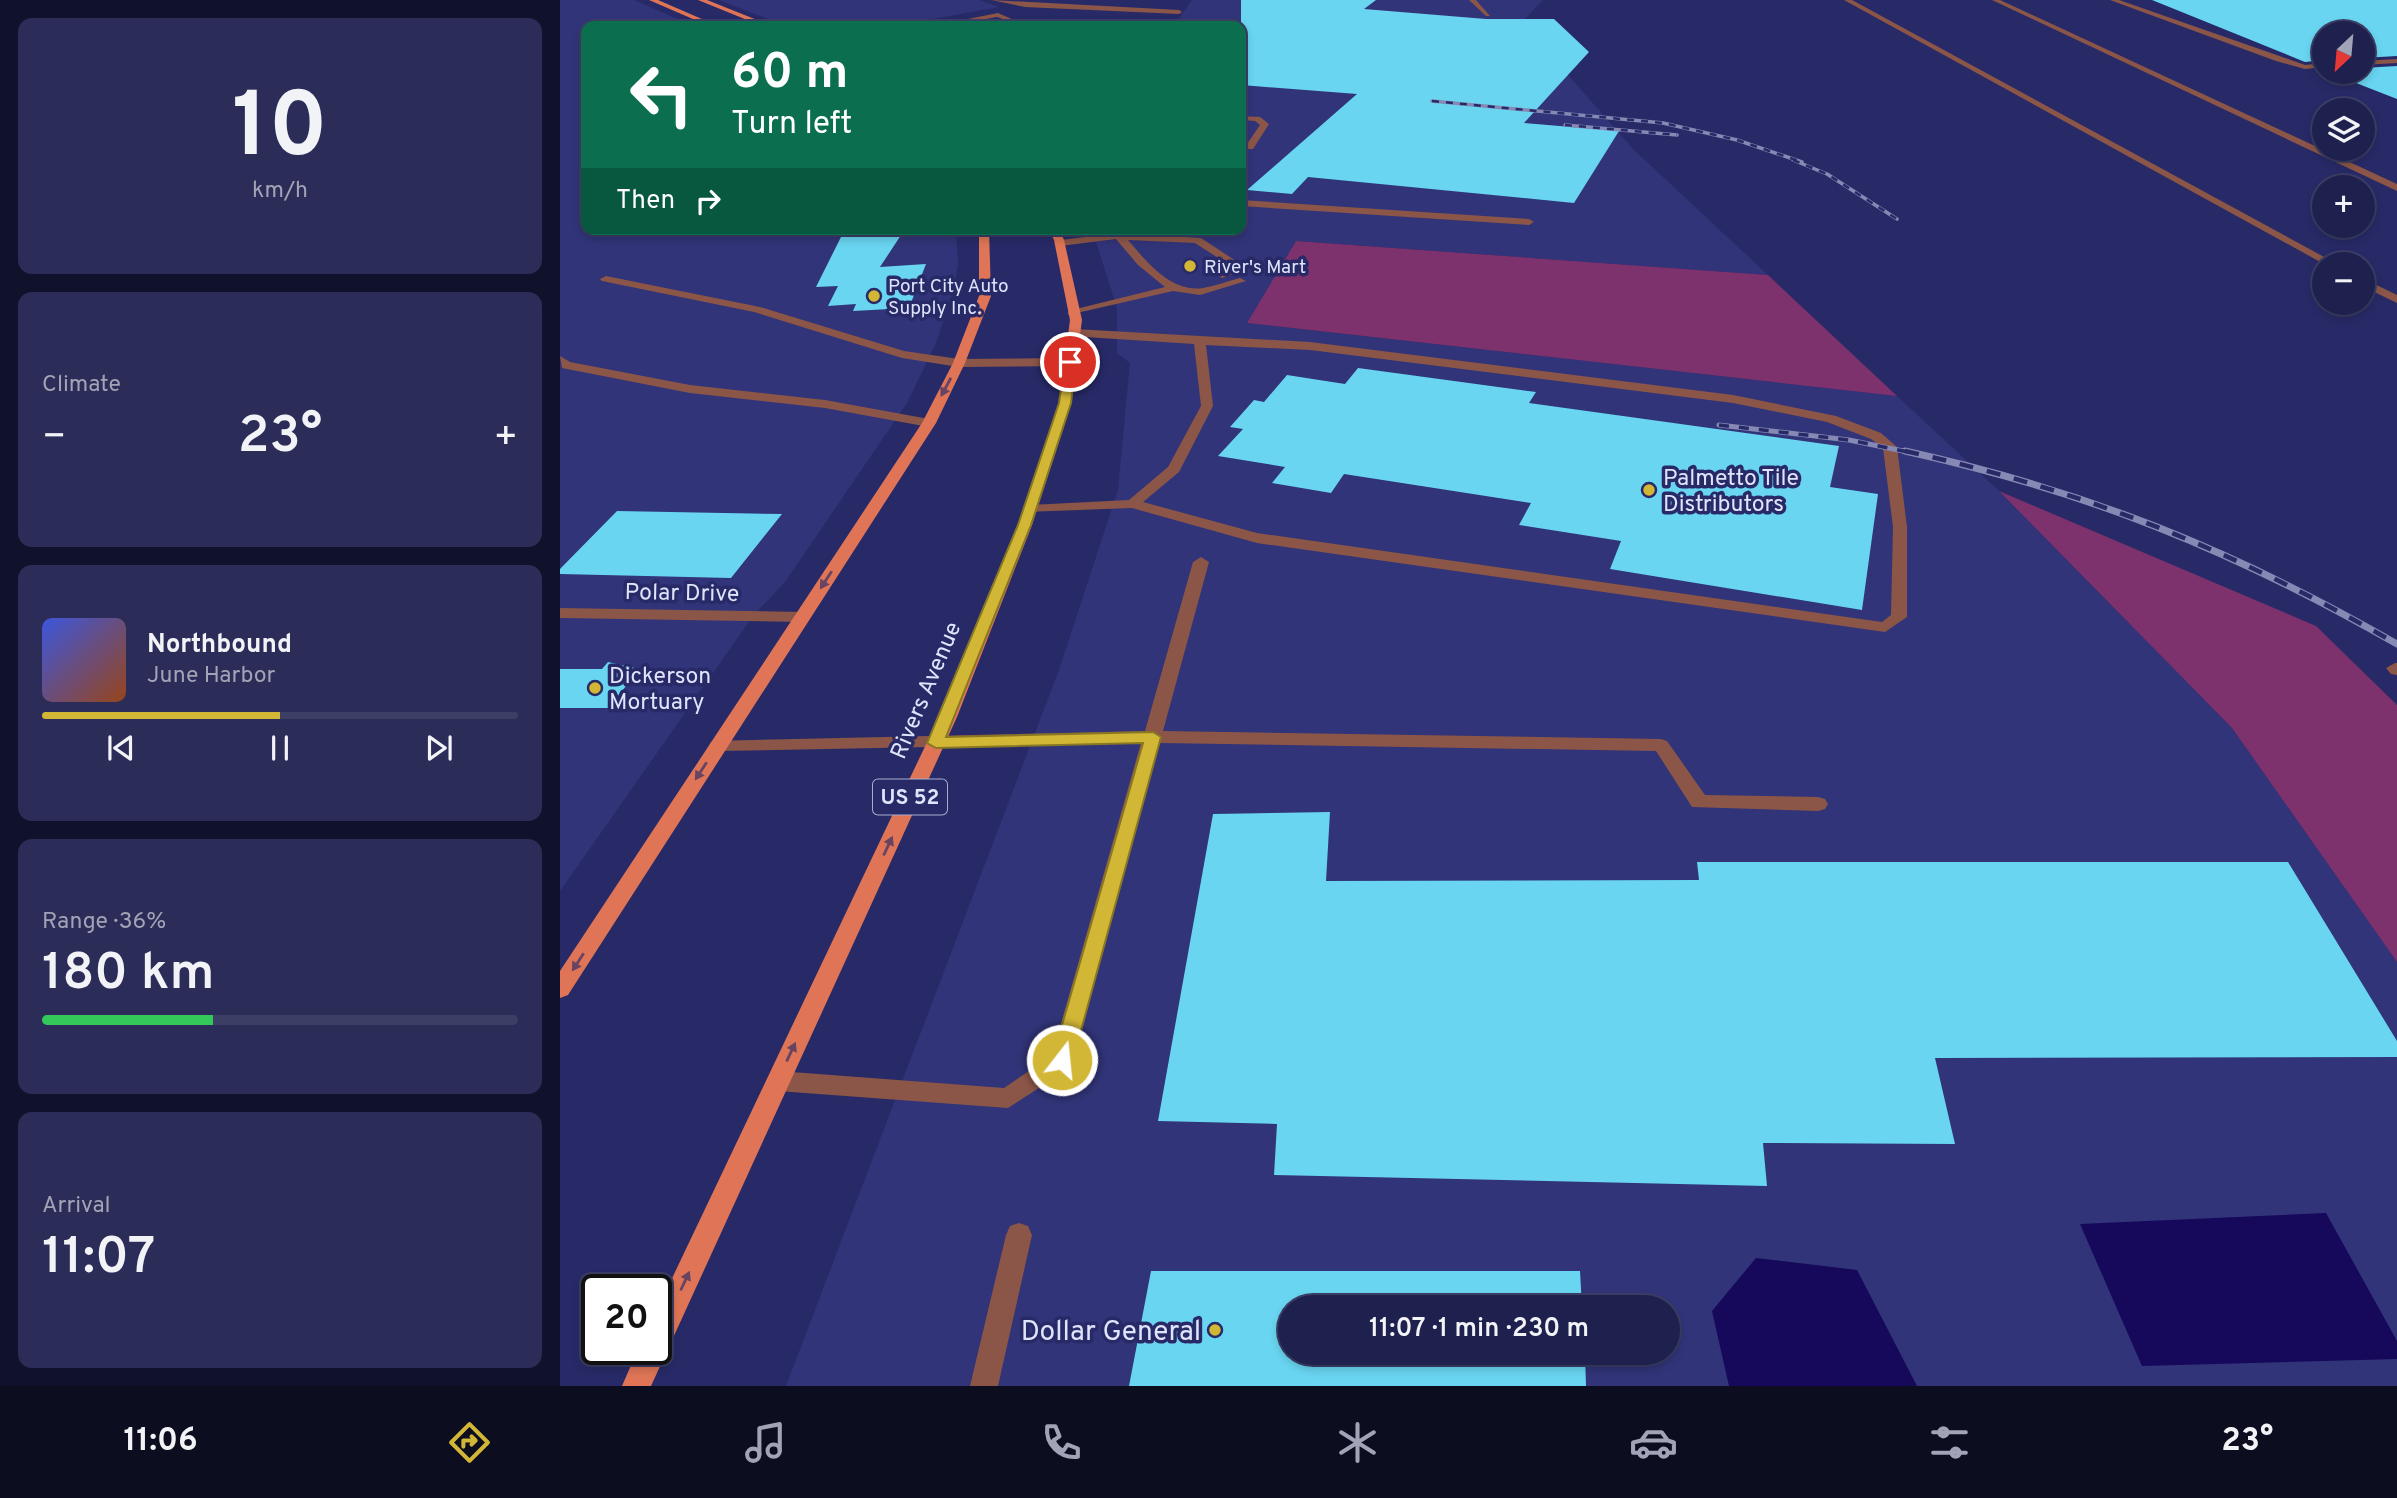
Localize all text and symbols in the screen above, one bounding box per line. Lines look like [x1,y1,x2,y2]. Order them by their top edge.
north arrow [2312,21,2375,84]
map controls [2312,21,2375,315]
text: 60 m [731,44,849,106]
icon: left [616,49,707,140]
text: 10 [232,74,328,189]
button: layers [2312,98,2375,161]
text: Turn left [731,105,852,145]
button: + [2312,175,2375,238]
text: km/h [252,177,308,206]
icon: right [689,182,727,220]
text: Then [616,185,675,218]
button: − [2312,252,2375,315]
place label: River's Mart [1204,256,1306,280]
marker: River's Mart [1182,258,1198,274]
place label: Port City Auto Supply Inc. [888,275,1009,321]
marker: Port City Auto Supply Inc. [866,288,882,304]
pin [1040,332,1100,392]
icon: arrive [1051,343,1089,381]
text: Climate [42,371,121,400]
one-way arrow [940,378,952,398]
text: 23° [238,405,322,471]
text: − [42,414,67,463]
text: + [493,414,518,463]
place label: Palmetto Tile Distributors [1663,465,1799,520]
marker: Palmetto Tile Distributors [1641,482,1657,498]
one-way arrow [820,571,833,590]
street label: Polar Drive [624,579,740,610]
street label: Rivers Avenue [885,618,969,764]
text: Northbound [147,629,292,662]
text: June Harbor [147,662,275,691]
place label: Dickerson Mortuary [609,663,711,718]
marker: Dickerson Mortuary [587,680,603,696]
icon: previous [102,729,140,767]
icon: pause [261,729,299,767]
icon: next [420,729,458,767]
one-way arrow [695,761,708,780]
road number: US 52 [873,780,947,814]
one-way arrow [882,836,893,856]
text: Range · 36% [42,908,166,937]
text: 180 km [42,942,215,1008]
one-way arrow [572,952,585,971]
position arrow [1025,1023,1099,1097]
one-way arrow [786,1042,797,1063]
text: Arrival [42,1192,111,1221]
text: 11:07 [42,1226,155,1292]
one-way arrow [679,1271,691,1291]
speed limit sign: 20 [581,1274,672,1365]
text: 11:07 · 1 min · 230 m [1369,1313,1589,1346]
place label: Dollar General [1021,1315,1201,1351]
marker: Dollar General [1207,1322,1223,1338]
icon: directions [445,1418,494,1467]
icon: music [741,1418,790,1467]
icon: phone [1037,1418,1086,1467]
icon: climate [1333,1418,1382,1467]
icon: car [1629,1418,1678,1467]
icon: filters [1925,1418,1974,1467]
text: 11:06 [124,1422,198,1462]
text: 23° [2221,1422,2273,1462]

